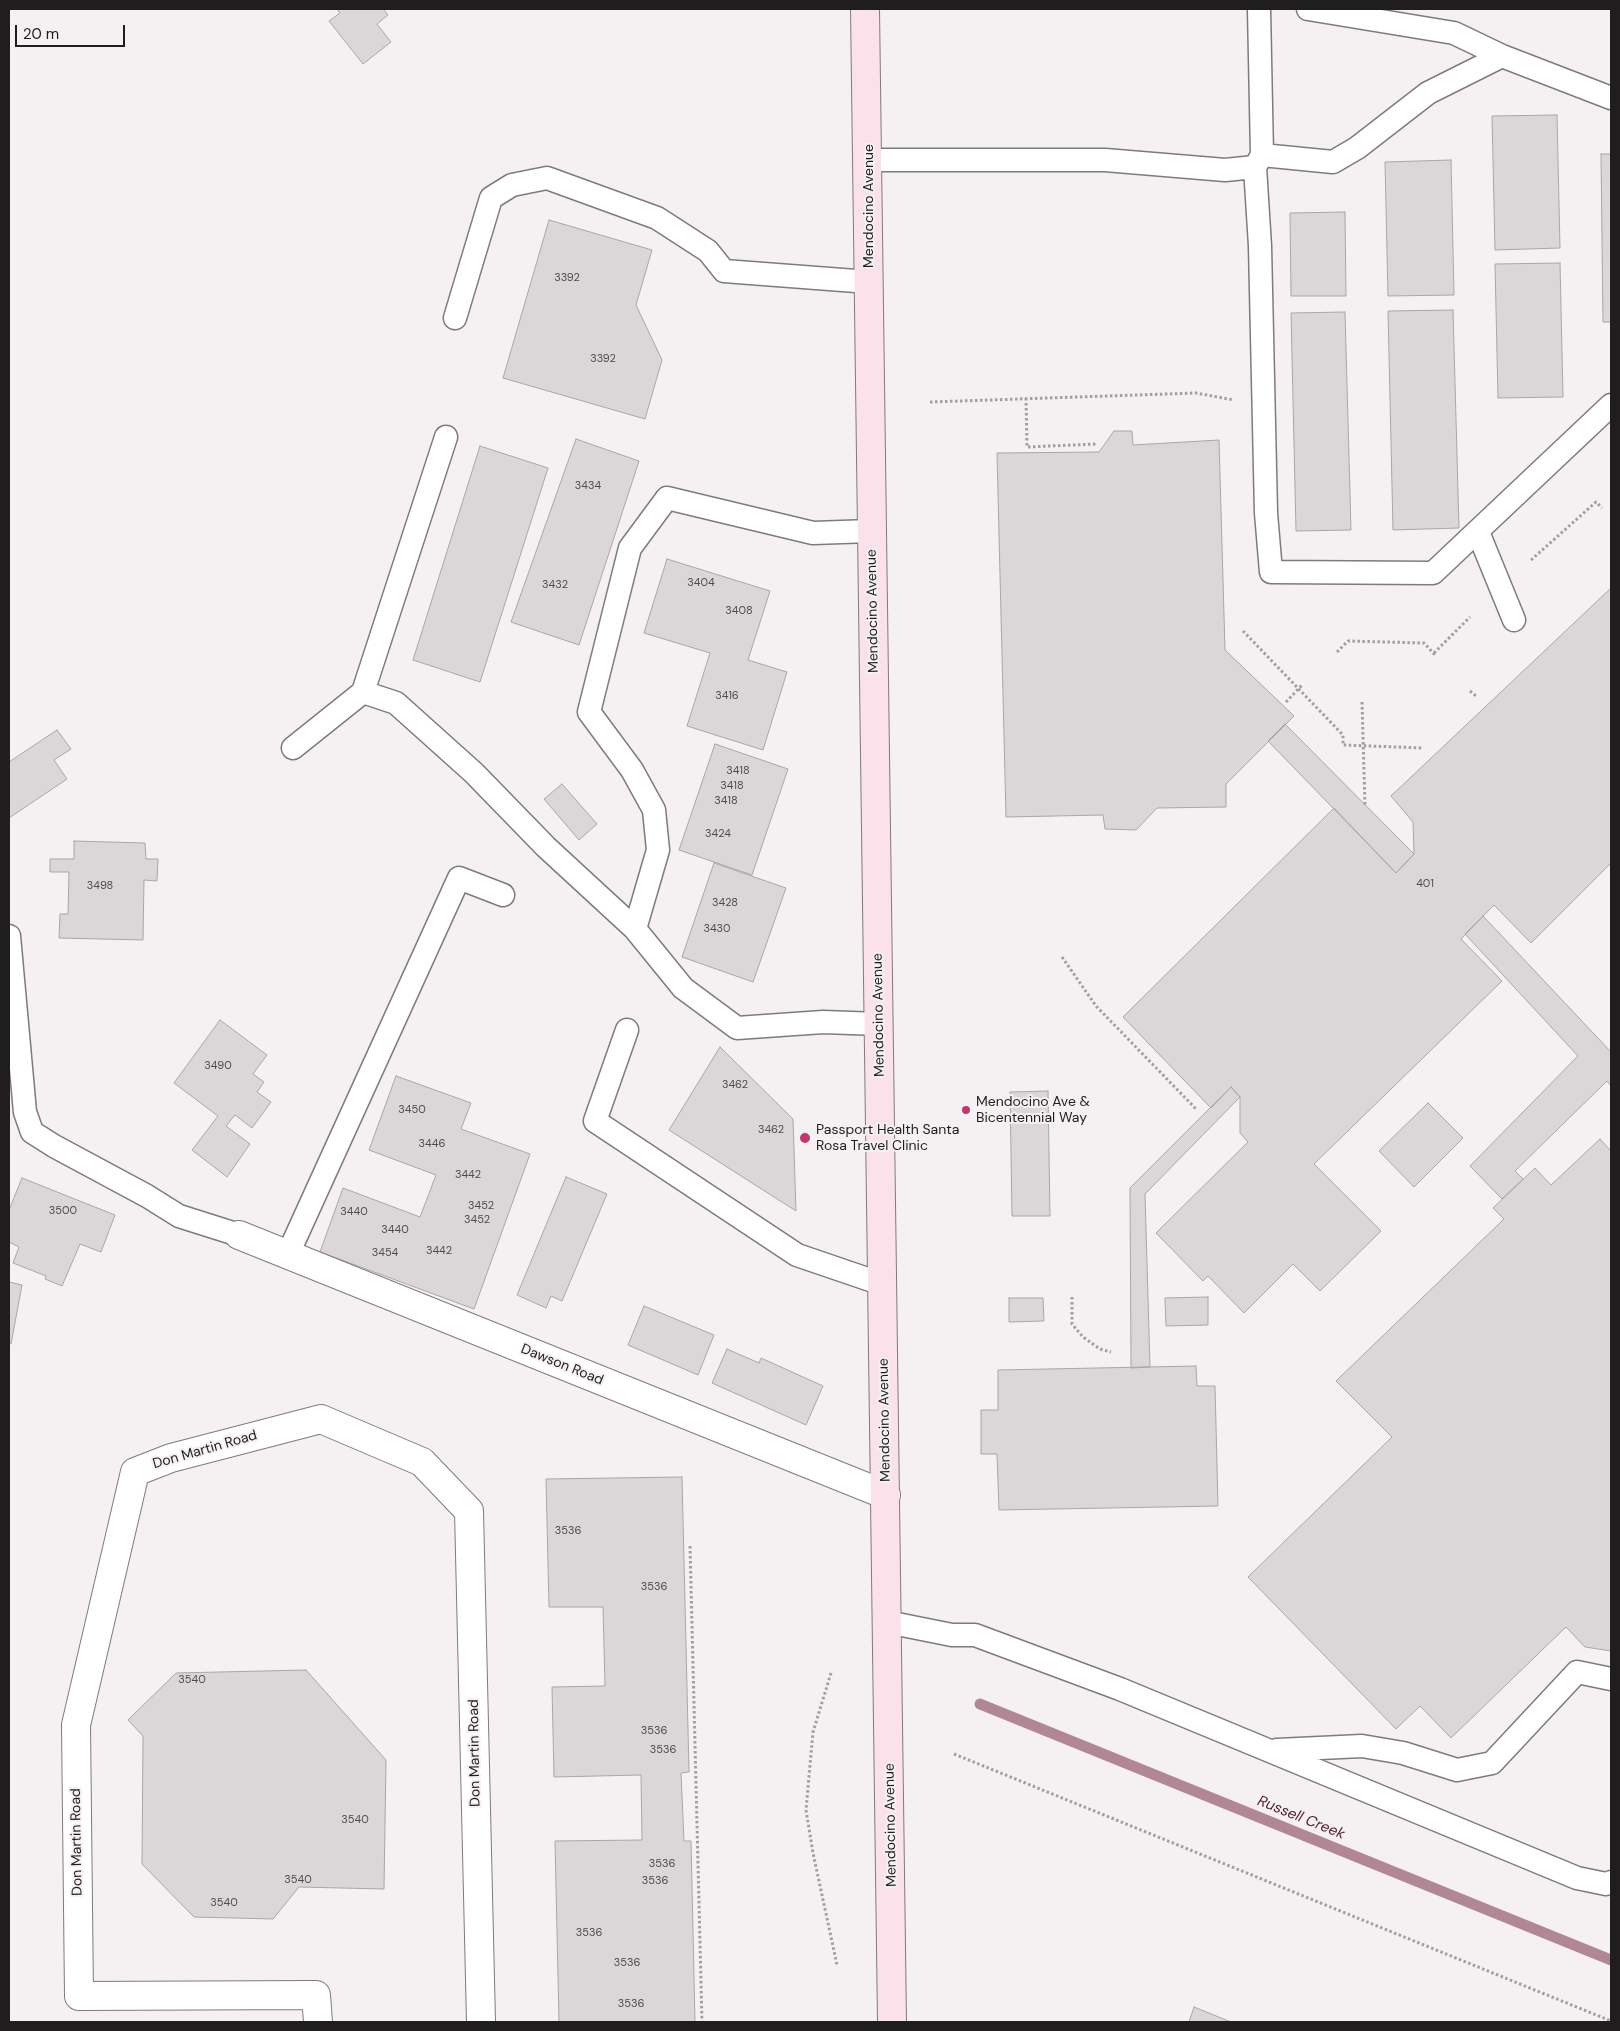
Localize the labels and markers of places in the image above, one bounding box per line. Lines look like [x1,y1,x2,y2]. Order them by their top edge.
place label: Mendocino Ave & Bicentennial Way [976,1094,1090,1126]
marker: Mendocino Ave & Bicentennial Way [960,1104,972,1116]
place label: Passport Health Santa Rosa Travel Clinic [816,1122,959,1154]
marker: Passport Health Santa Rosa Travel Clinic [798,1131,812,1145]

